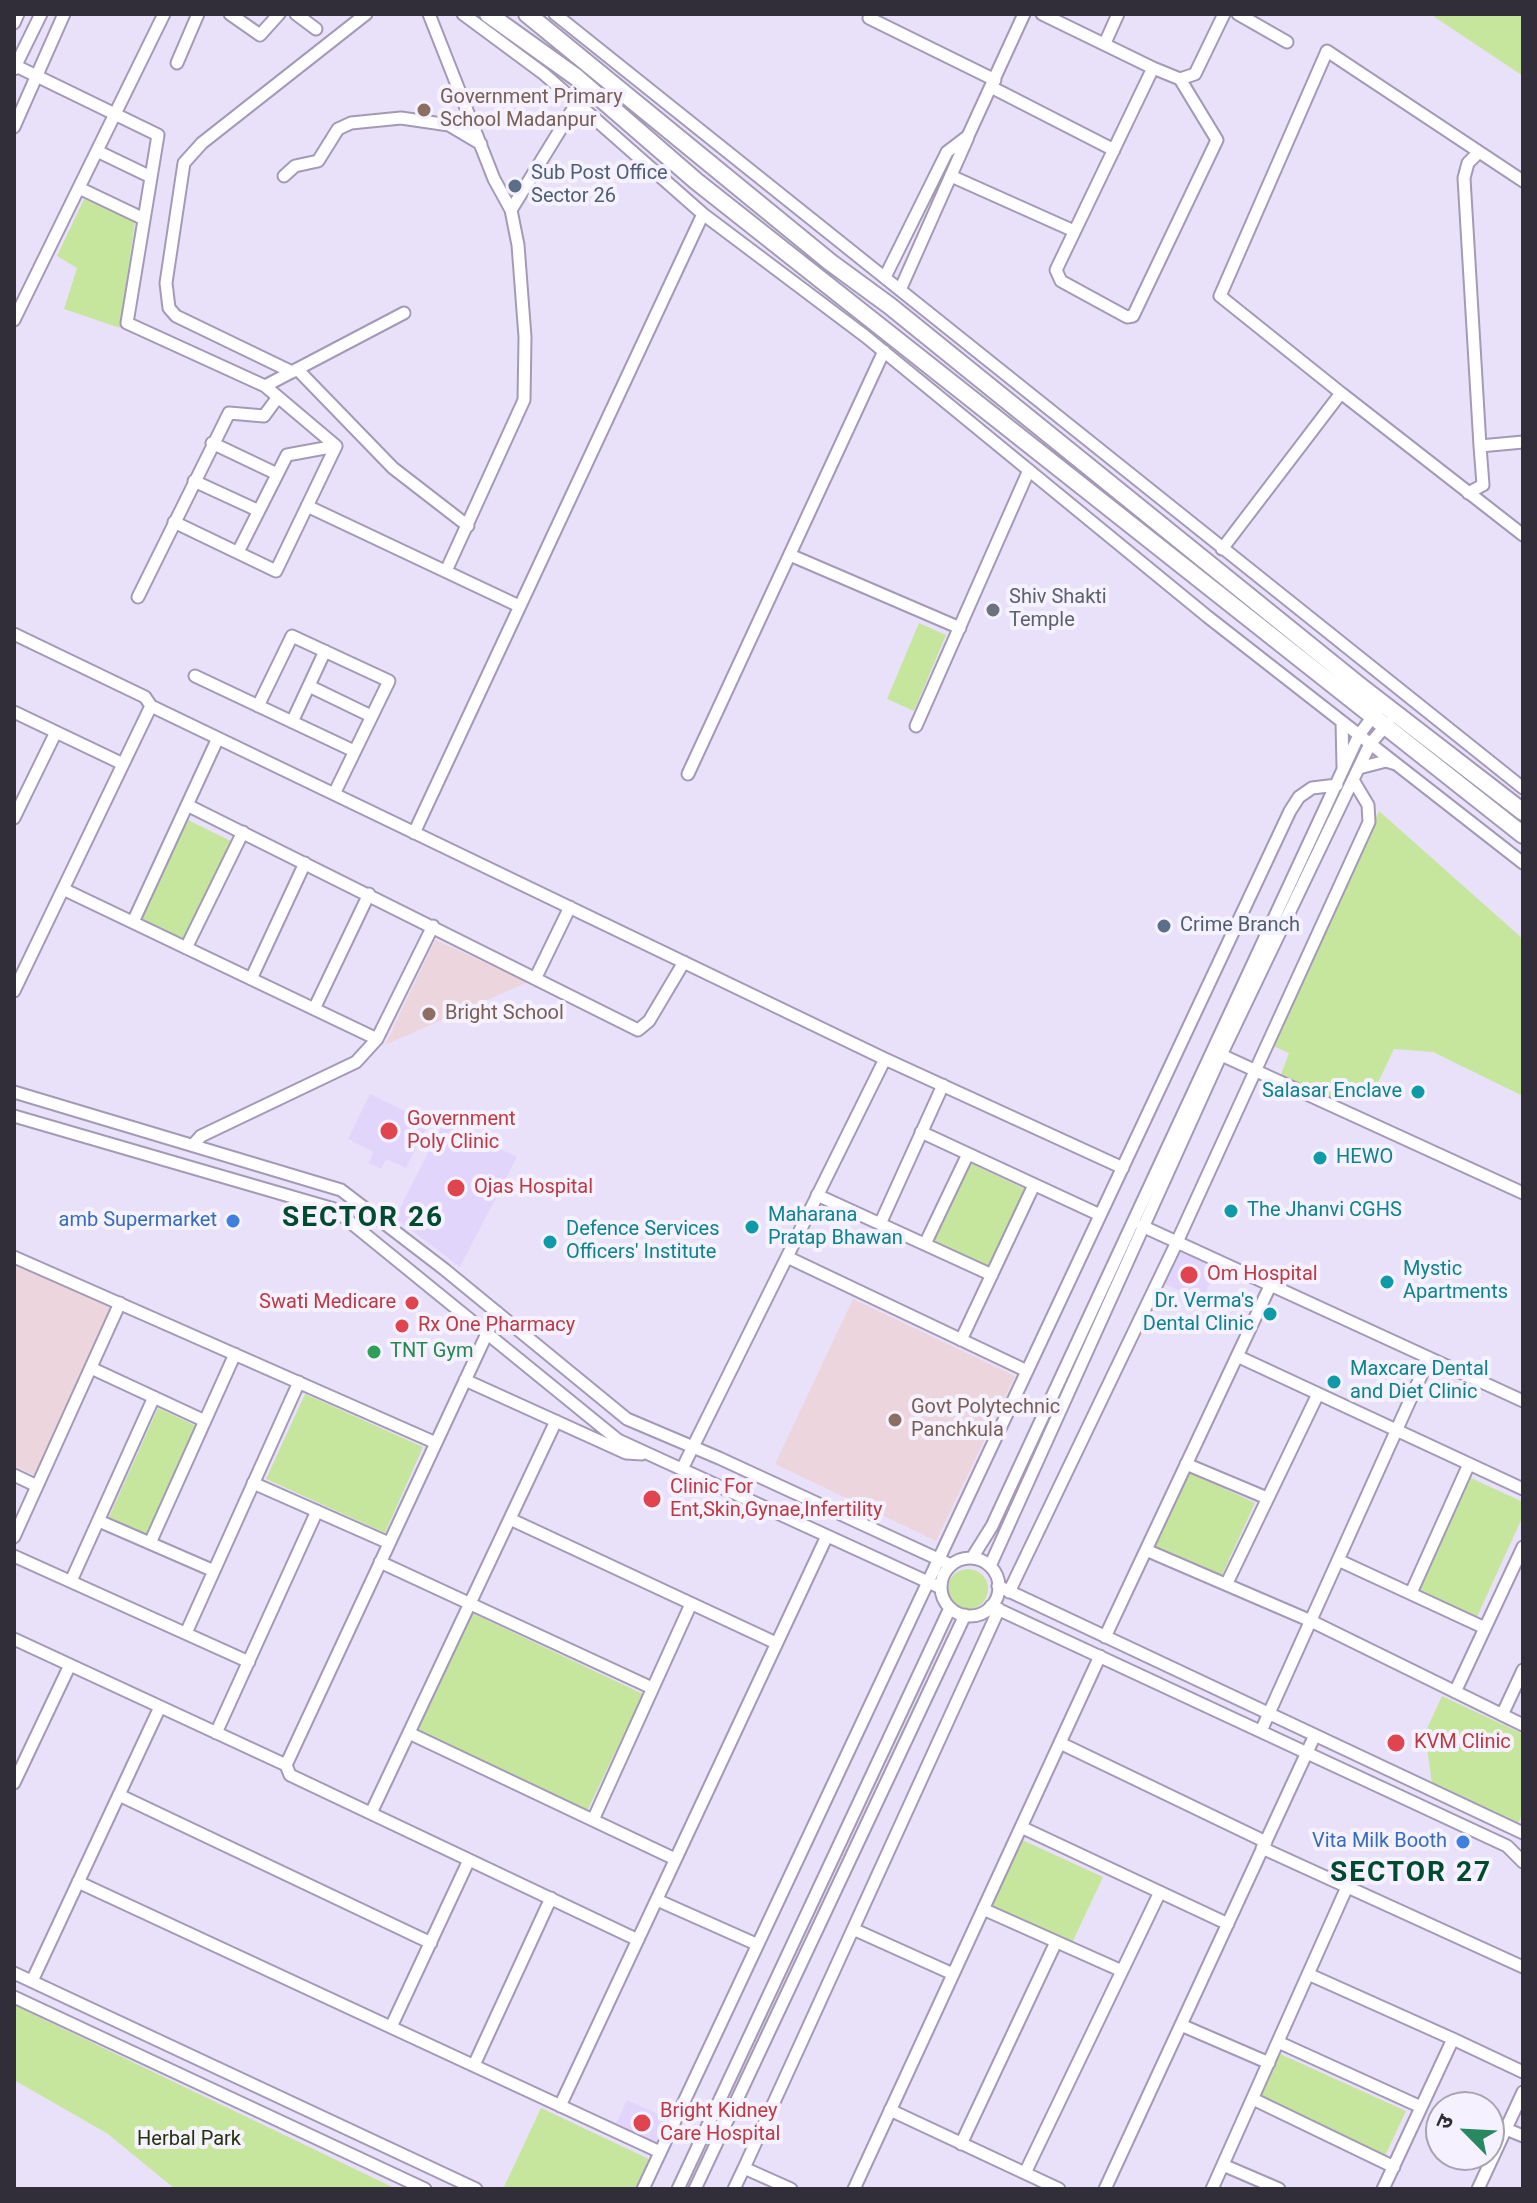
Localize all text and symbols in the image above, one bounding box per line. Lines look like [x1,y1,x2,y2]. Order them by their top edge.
place label: Government Primary School Madanpur [440,86,623,133]
marker: Government Primary School Madanpur [415,101,433,119]
place label: Sub Post Office Sector 26 [531,162,668,209]
marker: Sub Post Office Sector 26 [506,177,524,195]
place label: Shiv Shakti Temple [1009,586,1107,633]
marker: Shiv Shakti Temple [984,601,1002,619]
place label: Crime Branch [1180,914,1300,938]
marker: Crime Branch [1155,917,1173,935]
place label: Bright School [445,1002,564,1026]
marker: Bright School [420,1005,438,1023]
place label: Salasar Enclave [1262,1080,1402,1104]
marker: Salasar Enclave [1409,1083,1427,1101]
place label: Government Poly Clinic [407,1108,516,1155]
marker: Government Poly Clinic [378,1120,400,1142]
place label: HEWO [1336,1146,1393,1170]
marker: HEWO [1311,1149,1329,1167]
place label: Ojas Hospital [474,1176,593,1200]
marker: Ojas Hospital [445,1177,467,1199]
place label: The Jhanvi CGHS [1247,1199,1402,1223]
district label: SECTOR 26 [282,1202,444,1236]
marker: The Jhanvi CGHS [1222,1202,1240,1220]
place label: Maharana Pratap Bhawan [768,1204,903,1251]
place label: amb Supermarket [59,1209,217,1233]
marker: amb Supermarket [224,1212,242,1230]
place label: Defence Services Officers' Institute [566,1218,720,1265]
marker: Maharana Pratap Bhawan [743,1218,761,1236]
marker: Defence Services Officers' Institute [541,1233,559,1251]
place label: Mystic Apartments [1403,1258,1508,1305]
place label: Om Hospital [1207,1263,1318,1287]
marker: Om Hospital [1178,1264,1200,1286]
marker: Mystic Apartments [1378,1273,1396,1291]
place label: Dr. Verma's Dental Clinic [1143,1290,1254,1337]
place label: Swati Medicare [259,1291,396,1315]
marker: Swati Medicare [403,1294,421,1312]
marker: Dr. Verma's Dental Clinic [1261,1305,1279,1323]
place label: Rx One Pharmacy [418,1314,575,1338]
marker: Rx One Pharmacy [393,1317,411,1335]
place label: TNT Gym [390,1340,473,1364]
marker: TNT Gym [365,1343,383,1361]
place label: Maxcare Dental and Diet Clinic [1350,1358,1489,1405]
marker: Maxcare Dental and Diet Clinic [1325,1373,1343,1391]
place label: Govt Polytechnic Panchkula [911,1396,1060,1443]
marker: Govt Polytechnic Panchkula [886,1411,904,1429]
place label: Clinic For Ent,Skin,Gynae,Infertility [670,1476,883,1523]
marker: Clinic For Ent,Skin,Gynae,Infertility [641,1488,663,1510]
place label: KVM Clinic [1414,1731,1511,1755]
marker: KVM Clinic [1385,1732,1407,1754]
place label: Vita Milk Booth [1312,1830,1447,1854]
marker: Vita Milk Booth [1454,1833,1472,1851]
district label: SECTOR 27 [1330,1857,1492,1891]
north arrow [1425,2091,1505,2171]
place label: Bright Kidney Care Hospital [660,2100,780,2147]
text: उ [1430,2111,1458,2133]
marker: Bright Kidney Care Hospital [631,2112,653,2134]
park label: Herbal Park [137,2128,241,2152]

